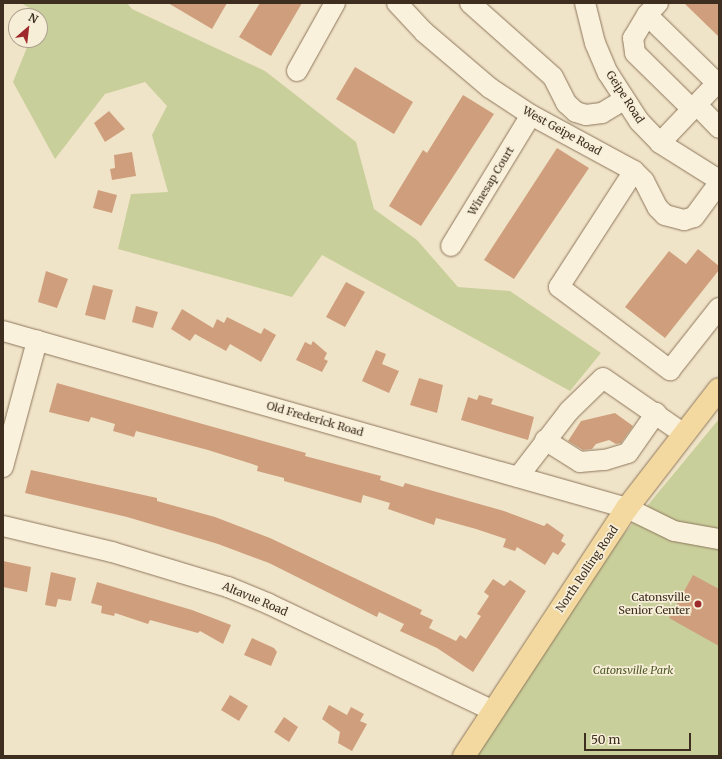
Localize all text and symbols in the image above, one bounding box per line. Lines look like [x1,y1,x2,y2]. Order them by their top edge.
north arrow [8,8,48,48]
text: N [26,10,40,27]
street label: Geipe Road [603,68,647,126]
street label: West Geipe Road [520,104,604,158]
street label: Winesap Court [465,144,517,218]
street label: Old Frederick Road [265,399,365,439]
street label: North Rolling Road [553,523,621,615]
street label: Altavue Road [220,579,290,619]
place label: Catonsville Senior Center [618,591,690,617]
marker: Catonsville Senior Center [693,599,703,609]
park label: Catonsville Park [593,663,673,677]
scale bar [586,725,693,751]
text: 50 m [591,732,620,747]

